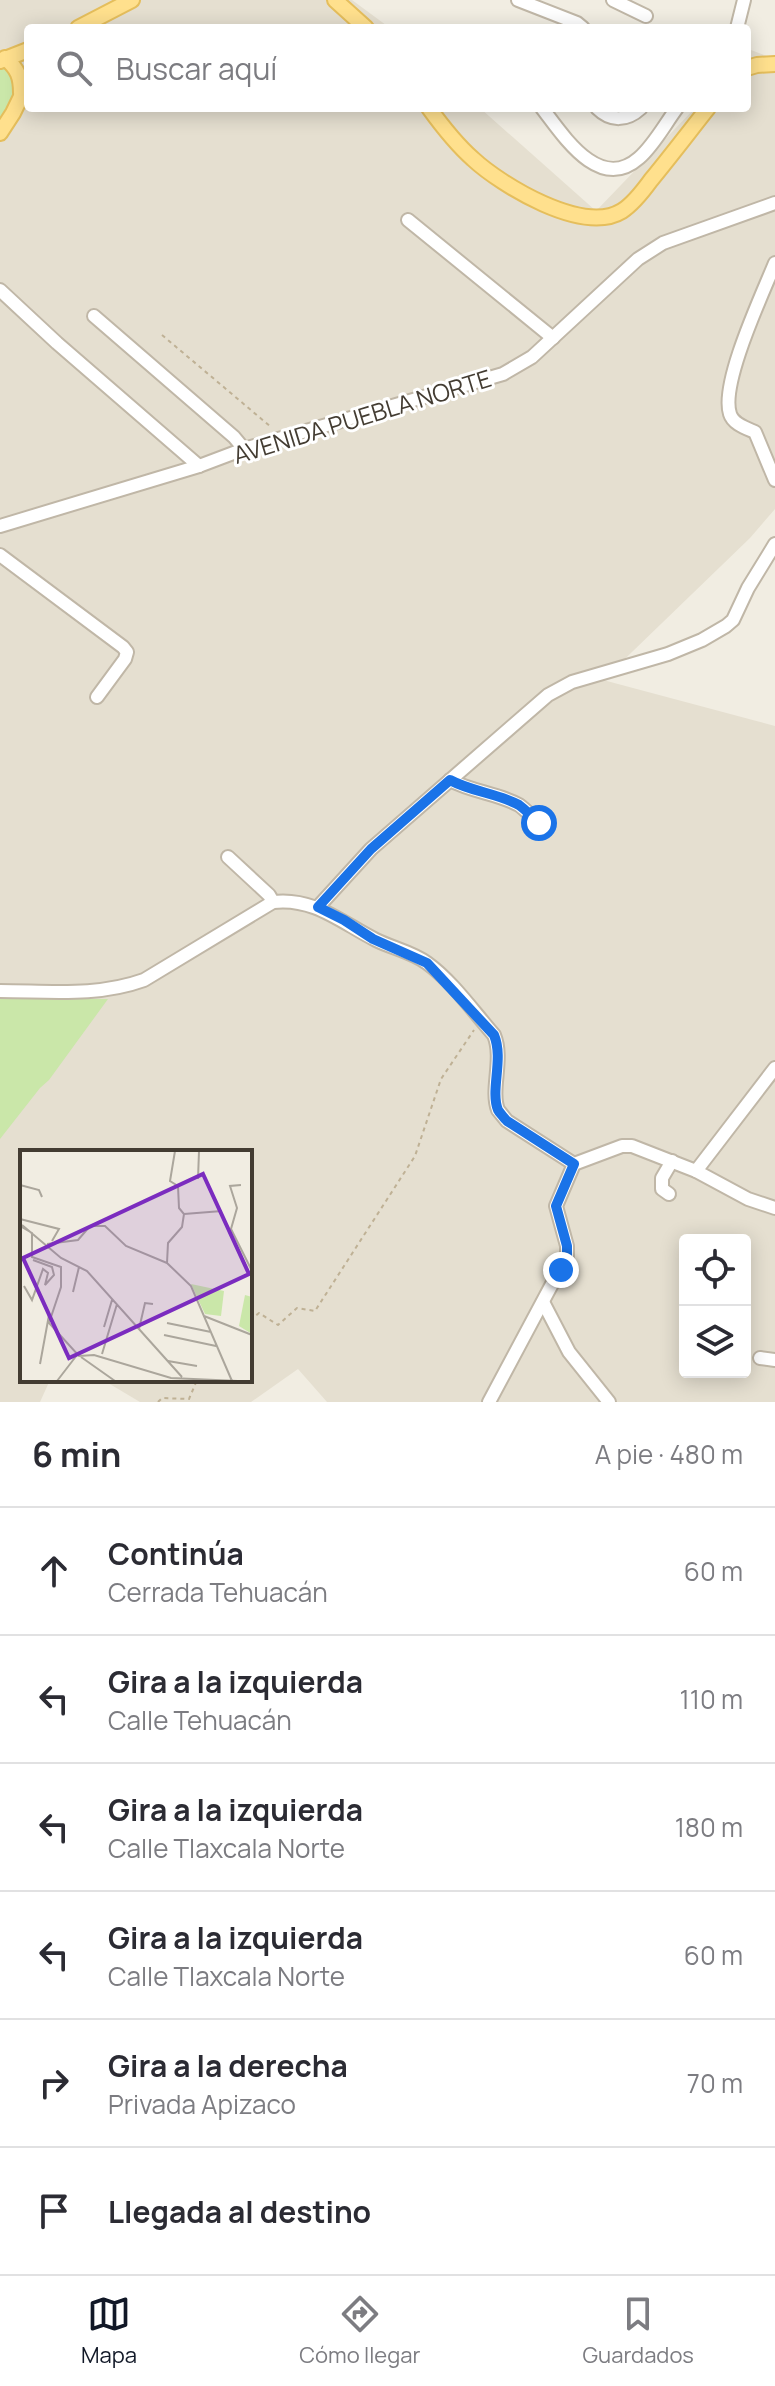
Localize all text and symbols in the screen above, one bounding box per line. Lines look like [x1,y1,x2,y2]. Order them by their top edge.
search box [24,24,751,112]
icon: search [52,46,96,90]
text: Buscar aquí [116,48,277,89]
street label: AVENIDA PUEBLA NORTE [229,361,495,471]
route start [521,805,557,841]
inset map [20,1150,252,1382]
map controls [679,1234,751,1378]
button: locate [679,1234,751,1306]
route end [543,1252,579,1288]
button: layers [679,1306,751,1378]
text: 6 min [32,1431,121,1477]
text: A pie · 480 m [595,1436,743,1472]
text: Continúa [108,1533,244,1574]
icon: ahead [32,1549,76,1593]
text: 60 m [684,1553,743,1589]
text: Cerrada Tehuacán [108,1574,328,1610]
text: Gira a la izquierda [108,1661,363,1702]
icon: left [32,1677,76,1721]
text: 110 m [680,1681,743,1717]
text: Calle Tehuacán [108,1702,292,1738]
text: Gira a la izquierda [108,1789,363,1830]
icon: left [32,1805,76,1849]
text: 180 m [675,1809,743,1845]
text: Calle Tlaxcala Norte [108,1830,345,1866]
text: Gira a la izquierda [108,1917,363,1958]
icon: left [32,1933,76,1977]
text: 60 m [684,1937,743,1973]
text: Calle Tlaxcala Norte [108,1958,345,1994]
text: Gira a la derecha [108,2045,348,2086]
icon: right [32,2061,76,2105]
text: 70 m [687,2065,743,2101]
text: Privada Apizaco [108,2086,296,2122]
icon: arrive [32,2189,76,2233]
text: Llegada al destino [108,2191,371,2232]
tab: Mapa [81,2292,137,2370]
tab: Cómo llegar [299,2292,420,2370]
tab: Guardados [583,2292,694,2370]

